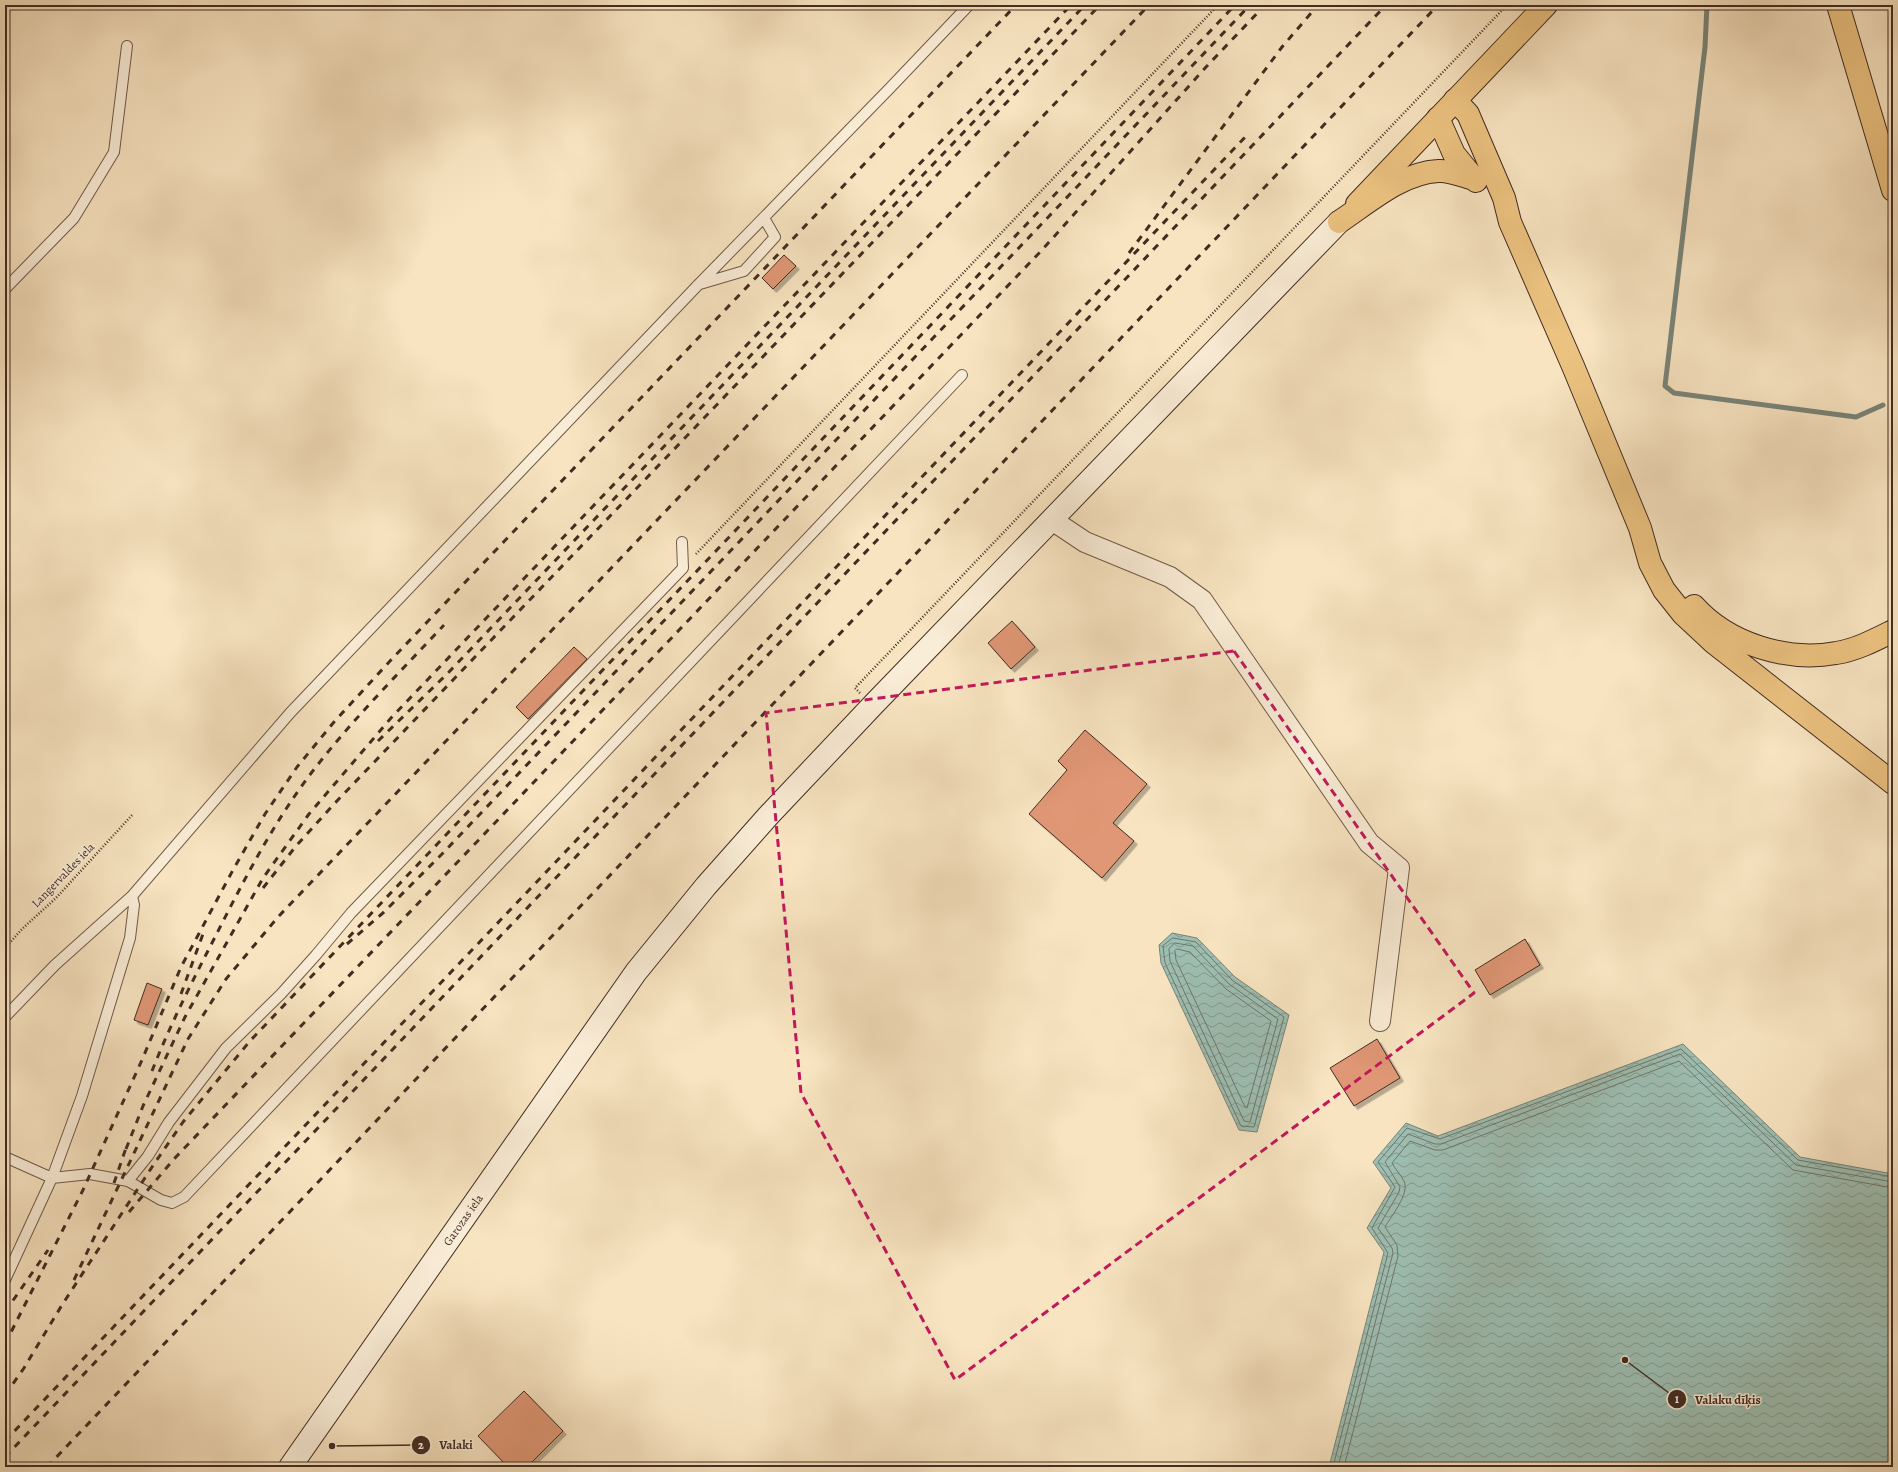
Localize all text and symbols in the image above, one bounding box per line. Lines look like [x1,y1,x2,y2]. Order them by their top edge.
street label: Langervaldes iela [28,839,98,911]
street label: Garozas iela [439,1191,487,1249]
callout: Valaku dīķis [1667,1387,1769,1412]
text: 1 [1675,1391,1680,1407]
text: Valaku dīķis [1694,1391,1761,1408]
callout: Valaki [411,1432,480,1457]
text: Valaki [438,1436,473,1453]
text: 2 [418,1437,424,1453]

